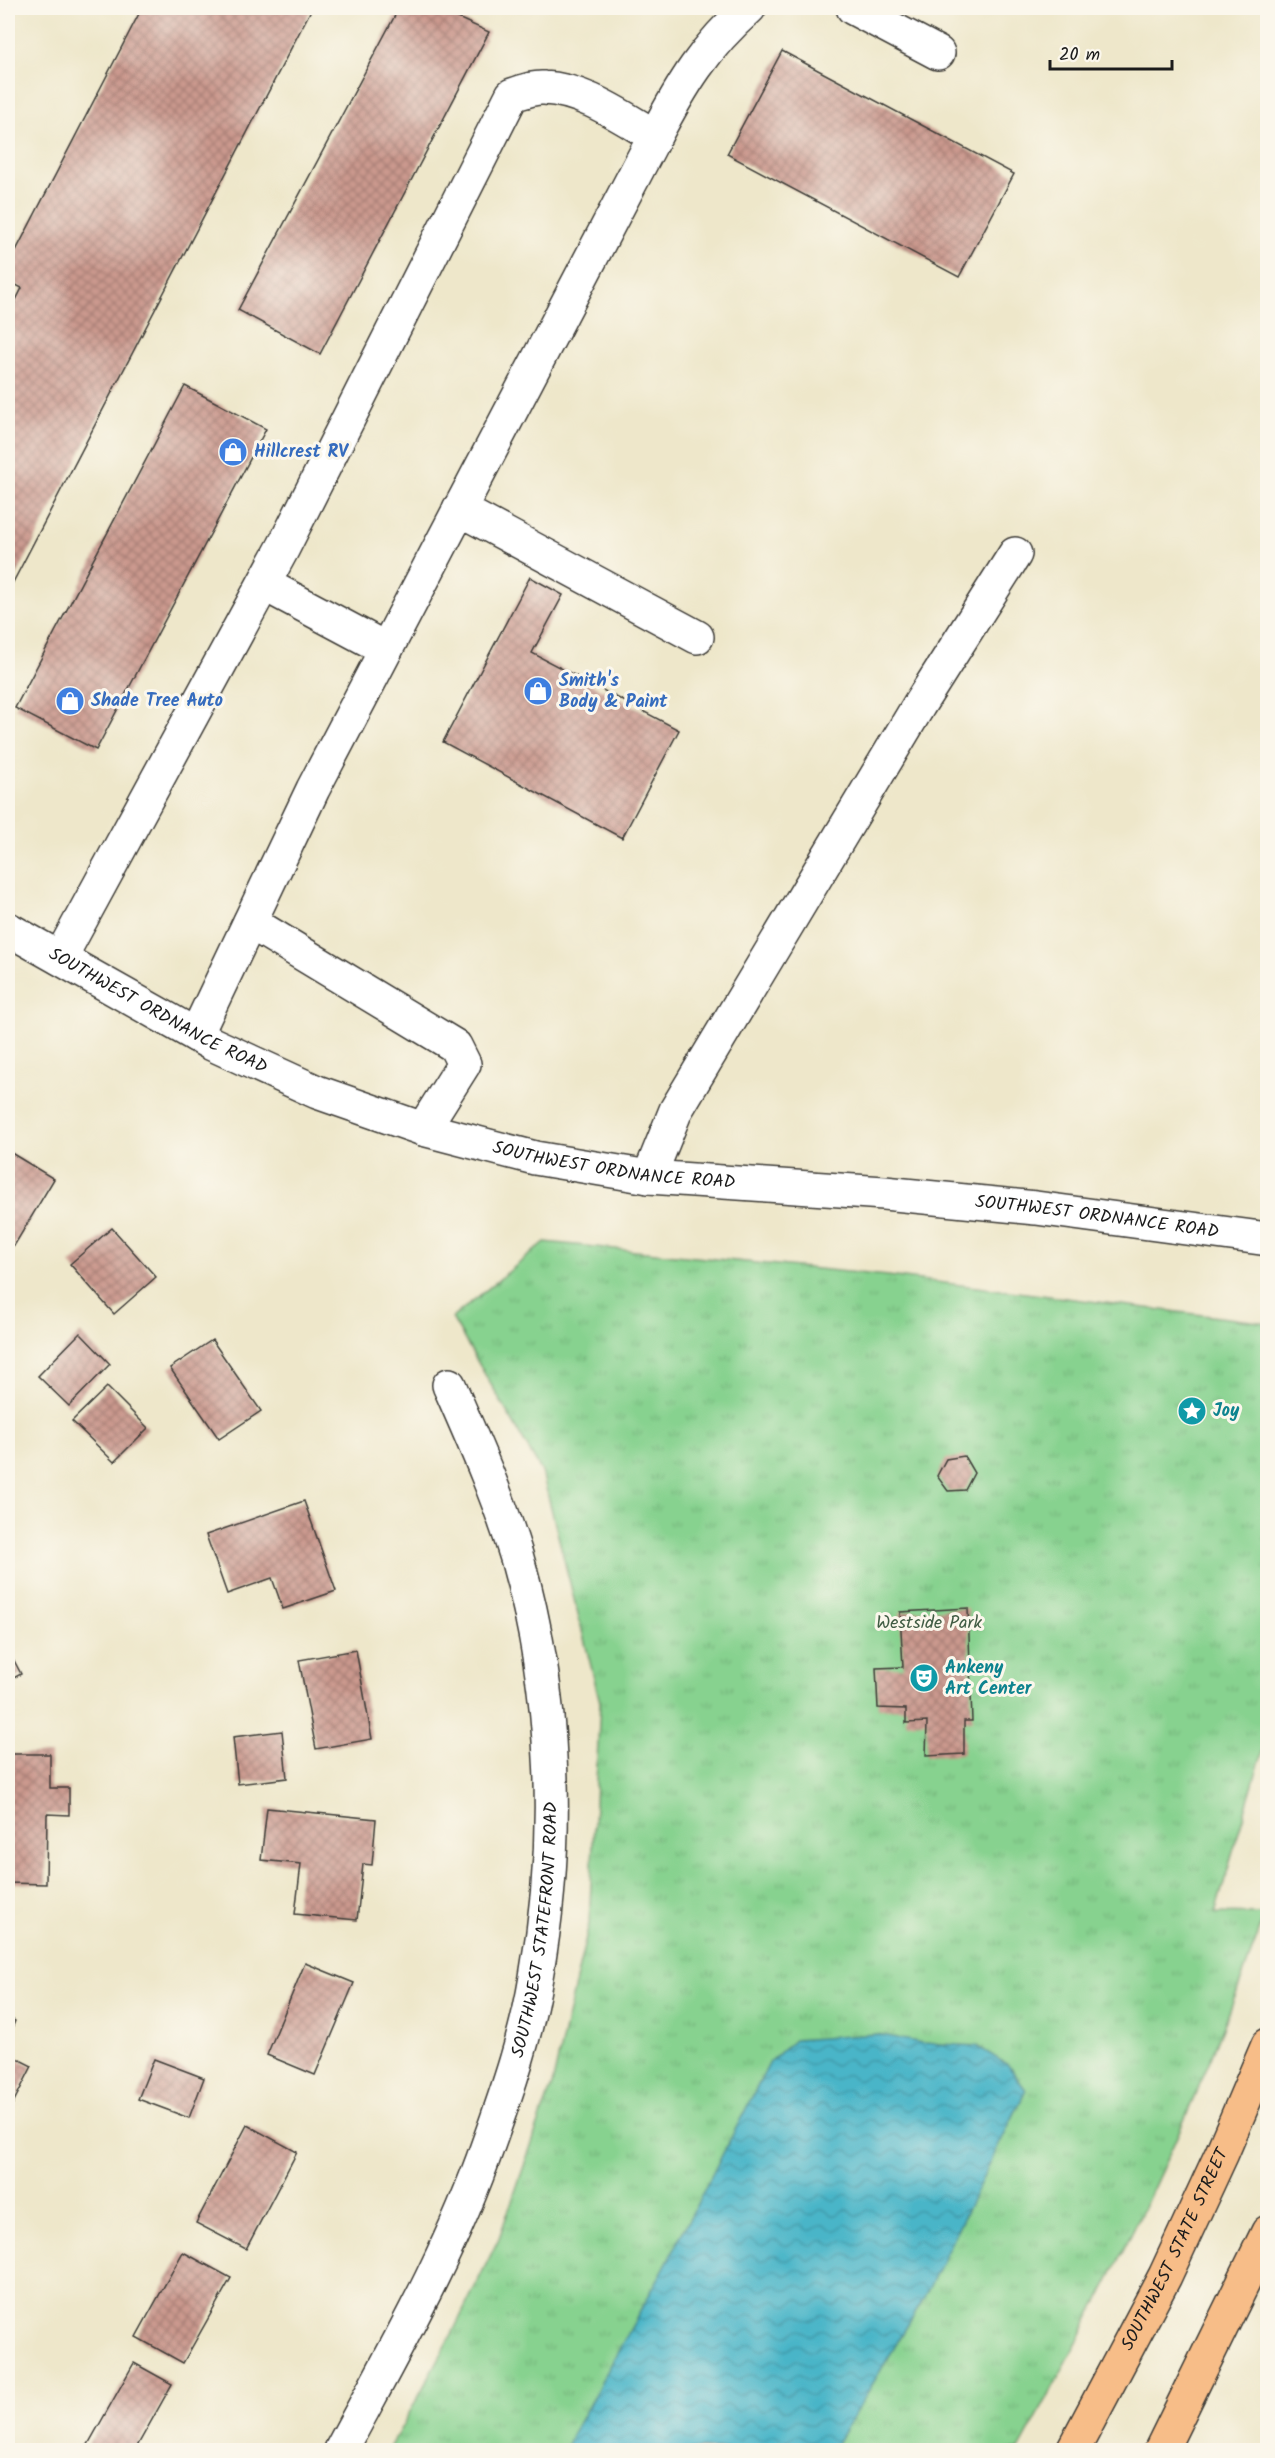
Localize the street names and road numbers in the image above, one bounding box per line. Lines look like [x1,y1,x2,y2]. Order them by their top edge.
street label: SOUTHWEST ORDNANCE ROAD [43,940,272,1082]
street label: SOUTHWEST ORDNANCE ROAD [489,1133,737,1197]
street label: SOUTHWEST ORDNANCE ROAD [974,1188,1221,1247]
street label: SOUTHWEST STATEFRONT ROAD [503,1801,566,2061]
street label: SOUTHWEST STATE STREET [1113,2142,1237,2356]

